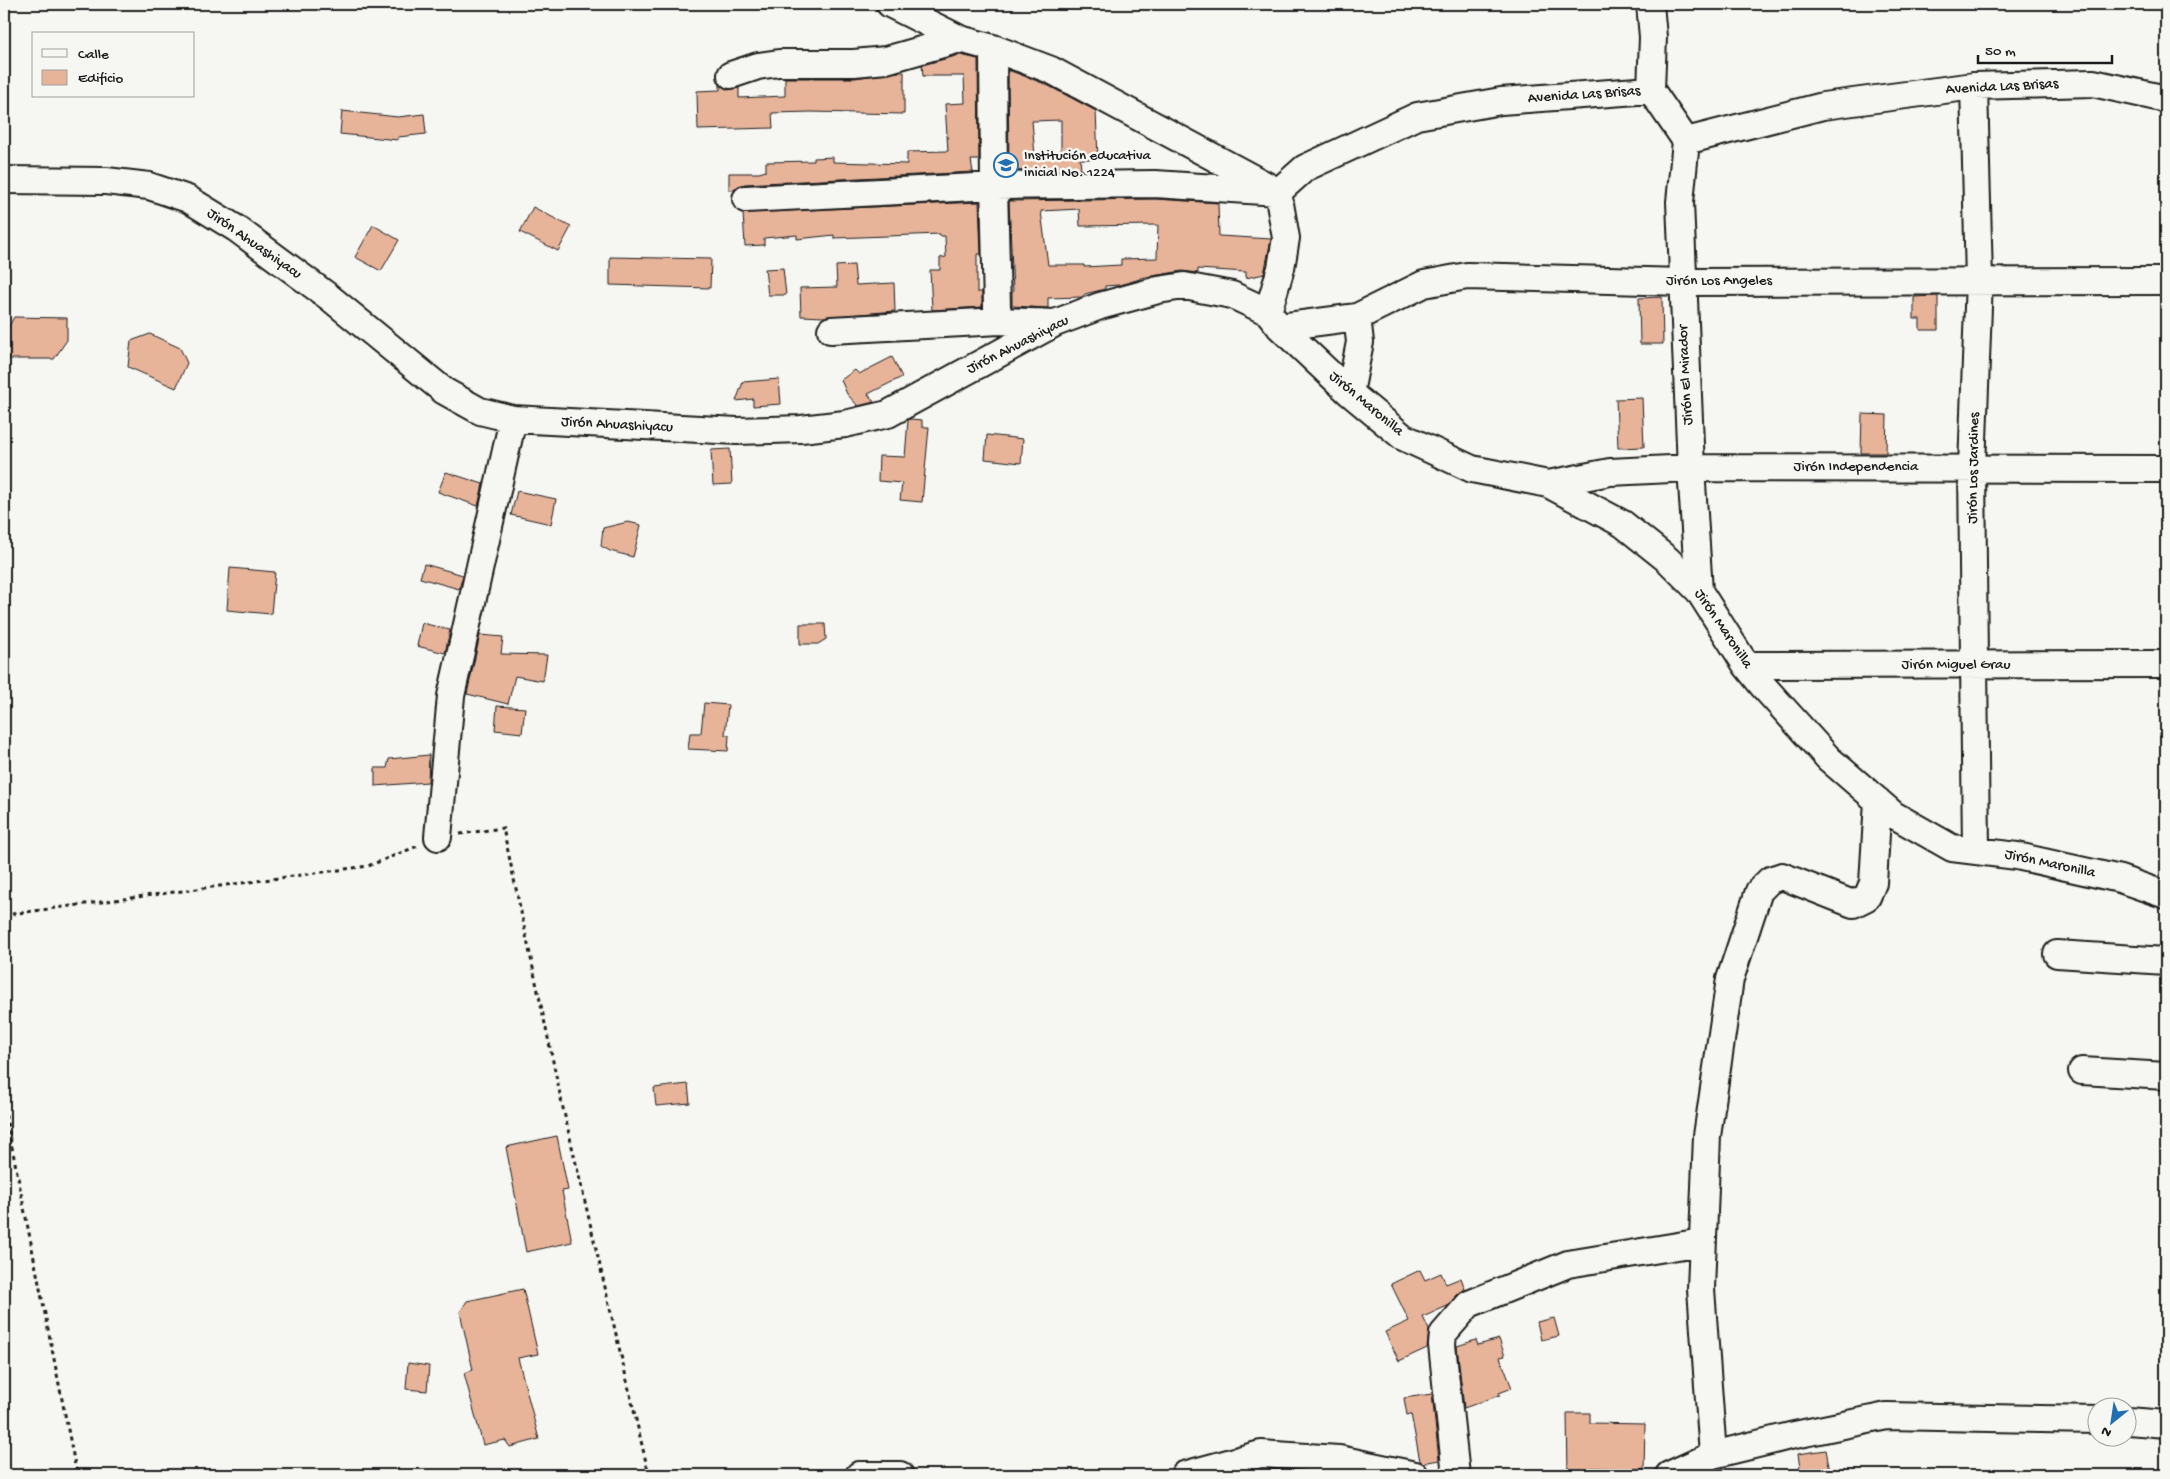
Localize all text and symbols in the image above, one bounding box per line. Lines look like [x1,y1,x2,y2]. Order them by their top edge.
legend [32,32,195,98]
scale bar [1978,32,2111,64]
text: 50 m [1985,43,2016,61]
text: Calle [78,46,109,64]
text: Edificio [78,70,124,88]
street label: Avenida Las Brisas [1945,75,2059,99]
street label: Avenida Las Brisas [1527,82,1641,108]
place label: Institución educativa inicial No. 1224 [1024,147,1152,182]
school or university icon: Institución educativa inicial No. 1224 [993,152,1019,178]
street label: Jirón Ahuashiyacu [203,205,305,283]
street label: Jirón Los Angeles [1666,272,1773,290]
street label: Jirón Ahuashiyacu [964,312,1072,378]
street label: Jirón El Mirador [1674,323,1698,426]
street label: Jirón Maronilla [1325,367,1408,441]
street label: Jirón Los Jardines [1964,412,1984,524]
street label: Jirón Ahuashiyacu [561,413,673,437]
street label: Jirón Independencia [1794,458,1919,476]
street label: Jirón Maronilla [1690,586,1757,673]
street label: Jirón Miguel Grau [1902,656,2010,674]
street label: Jirón Maronilla [2003,846,2098,883]
north arrow [2088,1396,2138,1446]
text: N [2099,1421,2115,1441]

